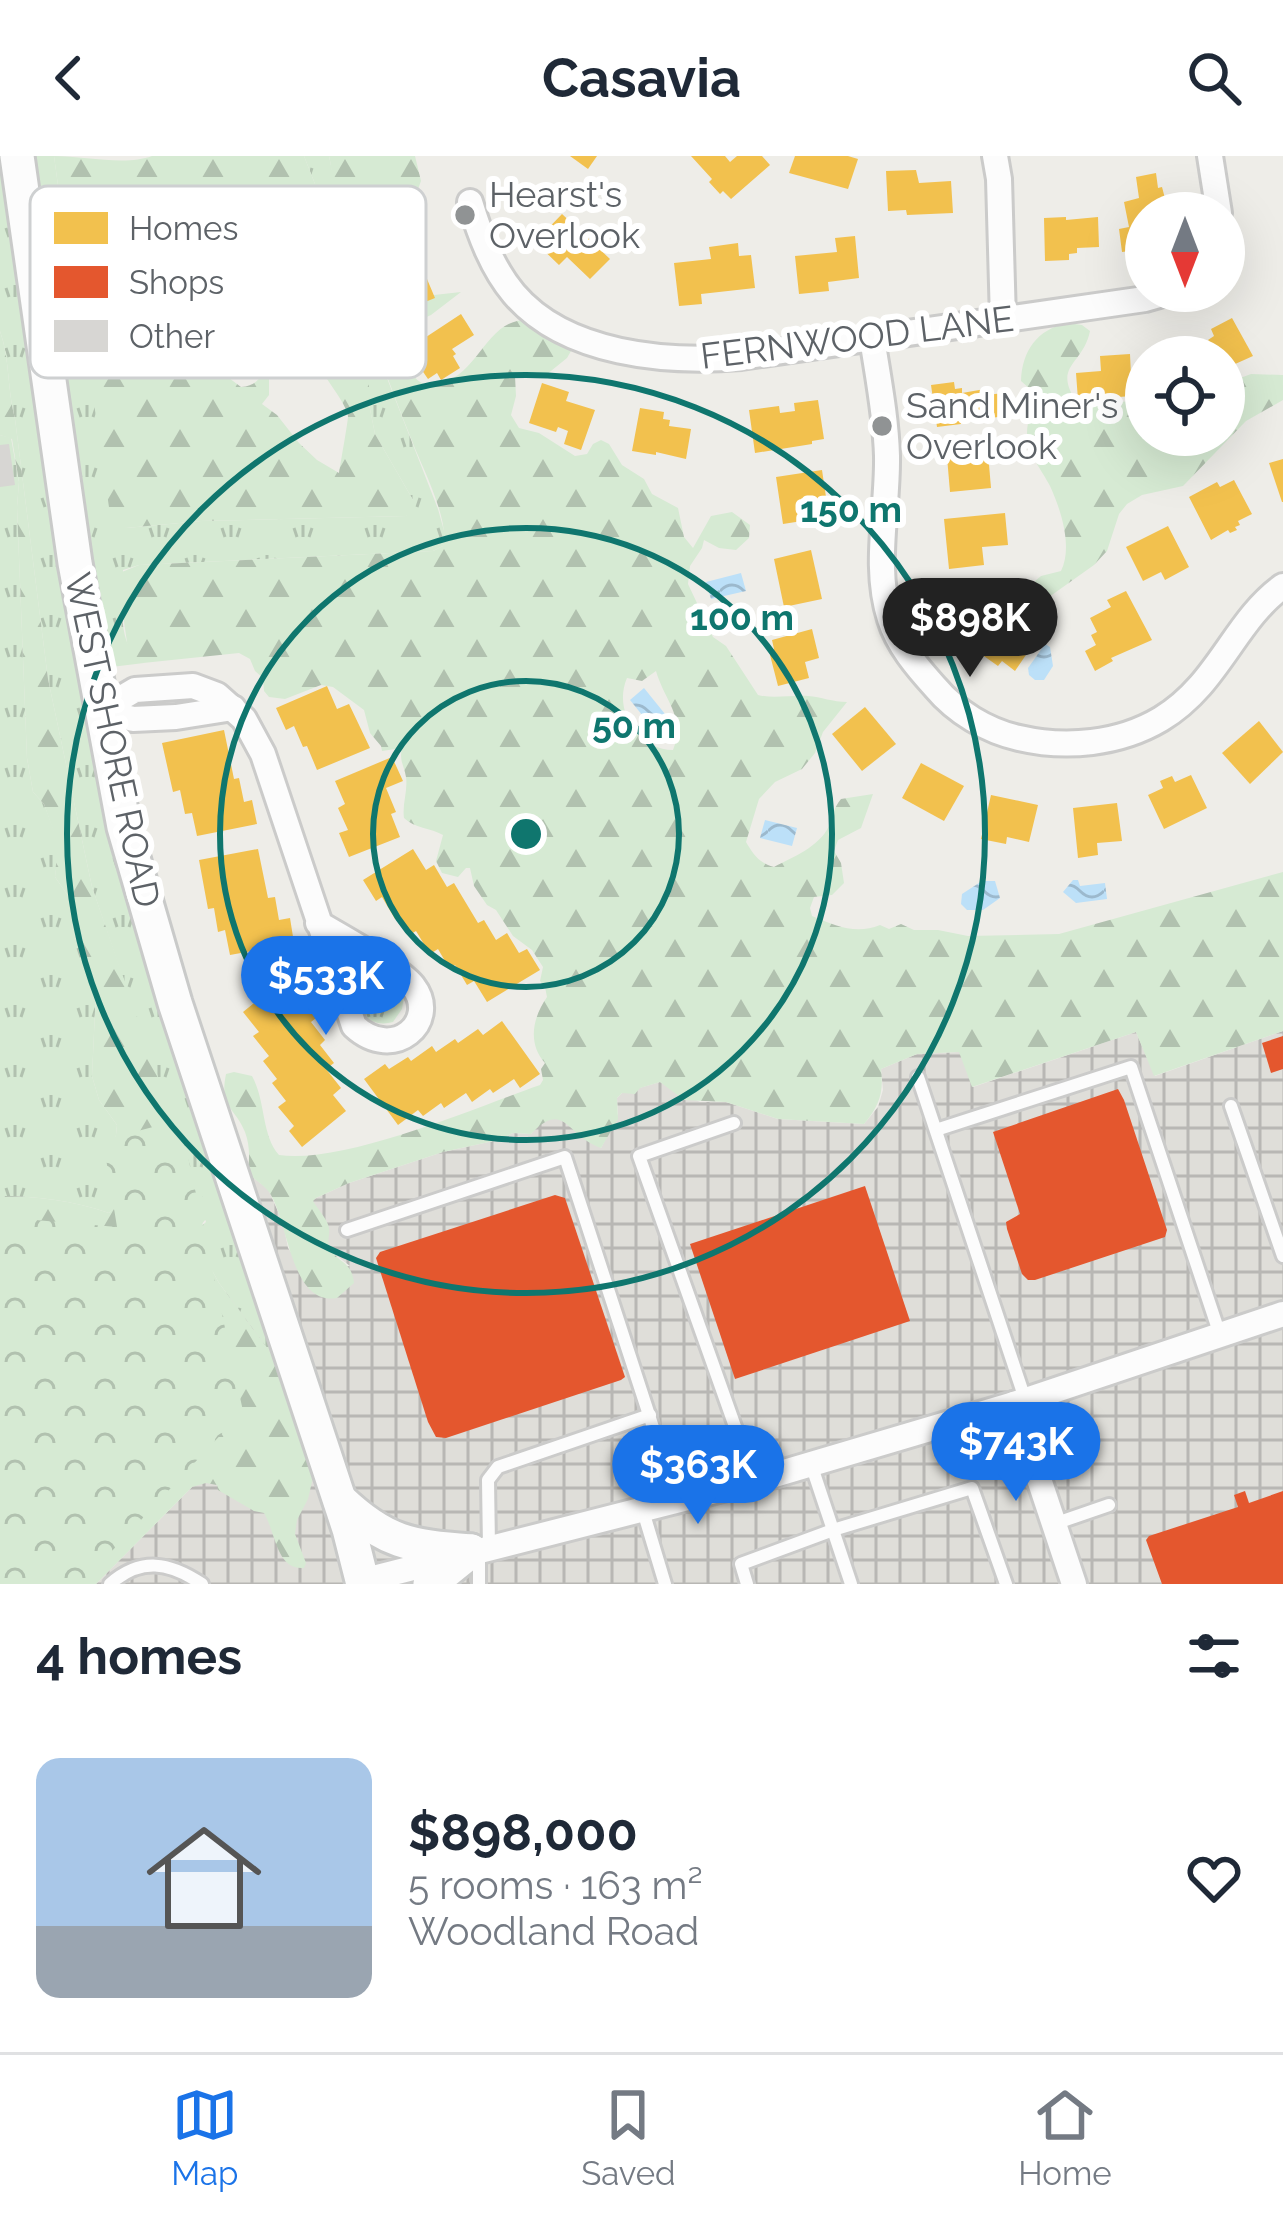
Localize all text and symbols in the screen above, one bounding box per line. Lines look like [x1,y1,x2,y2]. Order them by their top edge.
icon: back [36,45,102,111]
icon: search [1181,45,1247,111]
text: Casavia [542,46,741,110]
place label: Hearst's Overlook [489,173,640,256]
legend [30,186,426,378]
north arrow [1125,192,1245,312]
map controls [1125,192,1245,456]
marker: Hearst's Overlook [452,202,478,228]
text: Homes [129,209,238,248]
text: Shops [129,263,224,302]
street label: FERNWOOD LANE [698,297,1016,377]
text: Other [129,317,215,356]
button: locate [1125,336,1245,456]
place label: Sand Miner's Overlook [906,384,1118,467]
marker: Sand Miner's Overlook [869,413,895,439]
text: 150 m [800,488,902,530]
street label: WEST SHORE ROAD [57,569,169,911]
pin: $898K [886,578,1054,680]
text: $898K [910,594,1030,640]
text: 100 m [690,596,794,638]
text: 50 m [592,704,676,746]
centre of rings [505,813,547,855]
pin: $533K [242,936,410,1038]
text: $533K [268,952,384,998]
pin: $743K [932,1402,1100,1504]
text: $743K [958,1418,1074,1464]
pin: $363K [614,1425,782,1527]
text: $363K [639,1441,757,1487]
icon: filters [1181,1623,1247,1689]
text: 4 homes [36,1626,242,1686]
text: $898,000 [408,1802,638,1862]
icon: home [132,1806,276,1950]
icon: heart [1181,1845,1247,1911]
text: 5 rooms · 163 m² [408,1862,703,1908]
text: Woodland Road [408,1908,699,1954]
tab: Map [171,2082,238,2193]
tab: Saved [581,2082,676,2193]
tab: Home [1018,2082,1112,2193]

